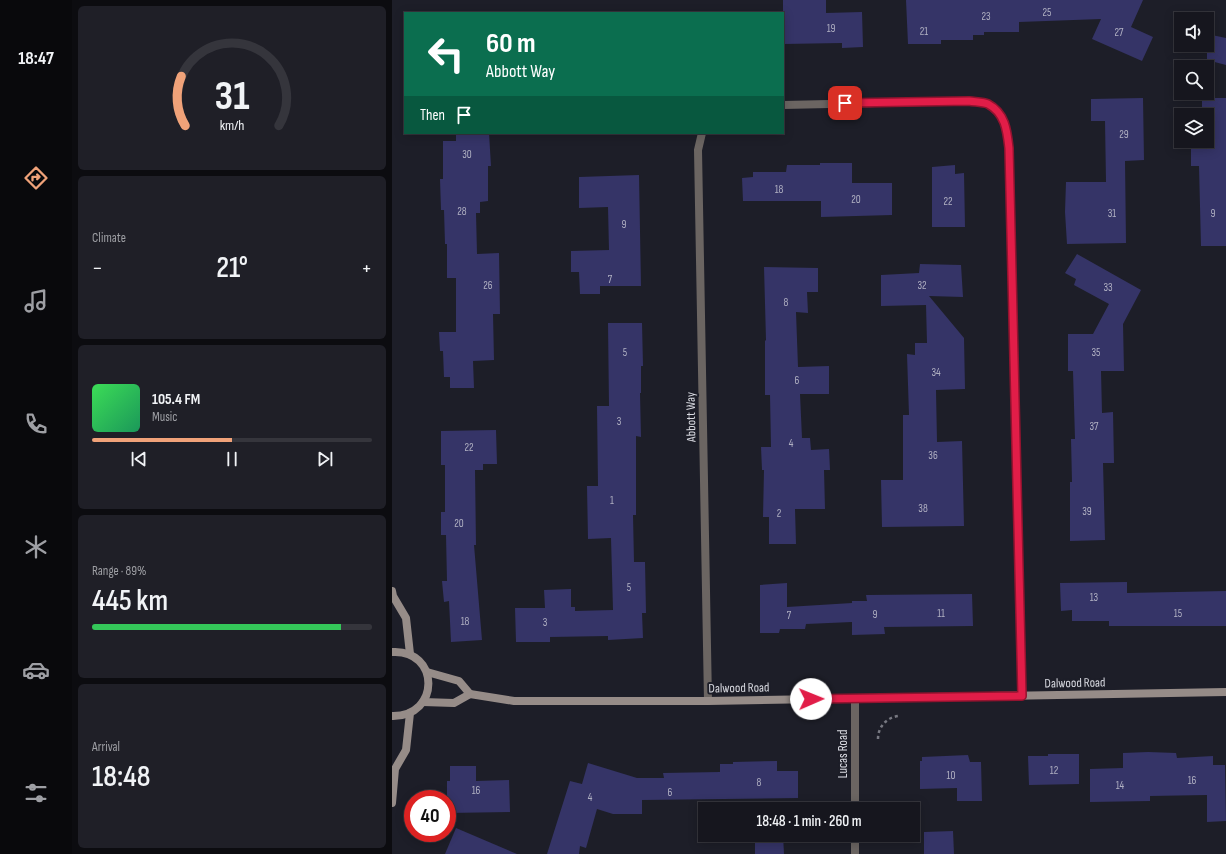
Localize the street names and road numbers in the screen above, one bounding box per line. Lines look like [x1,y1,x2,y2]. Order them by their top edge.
street label: Abbott Way [683,392,699,443]
street label: Dalwood Road [1044,674,1106,692]
street label: Dalwood Road [708,679,770,697]
street label: Lucas Road [835,730,851,778]

